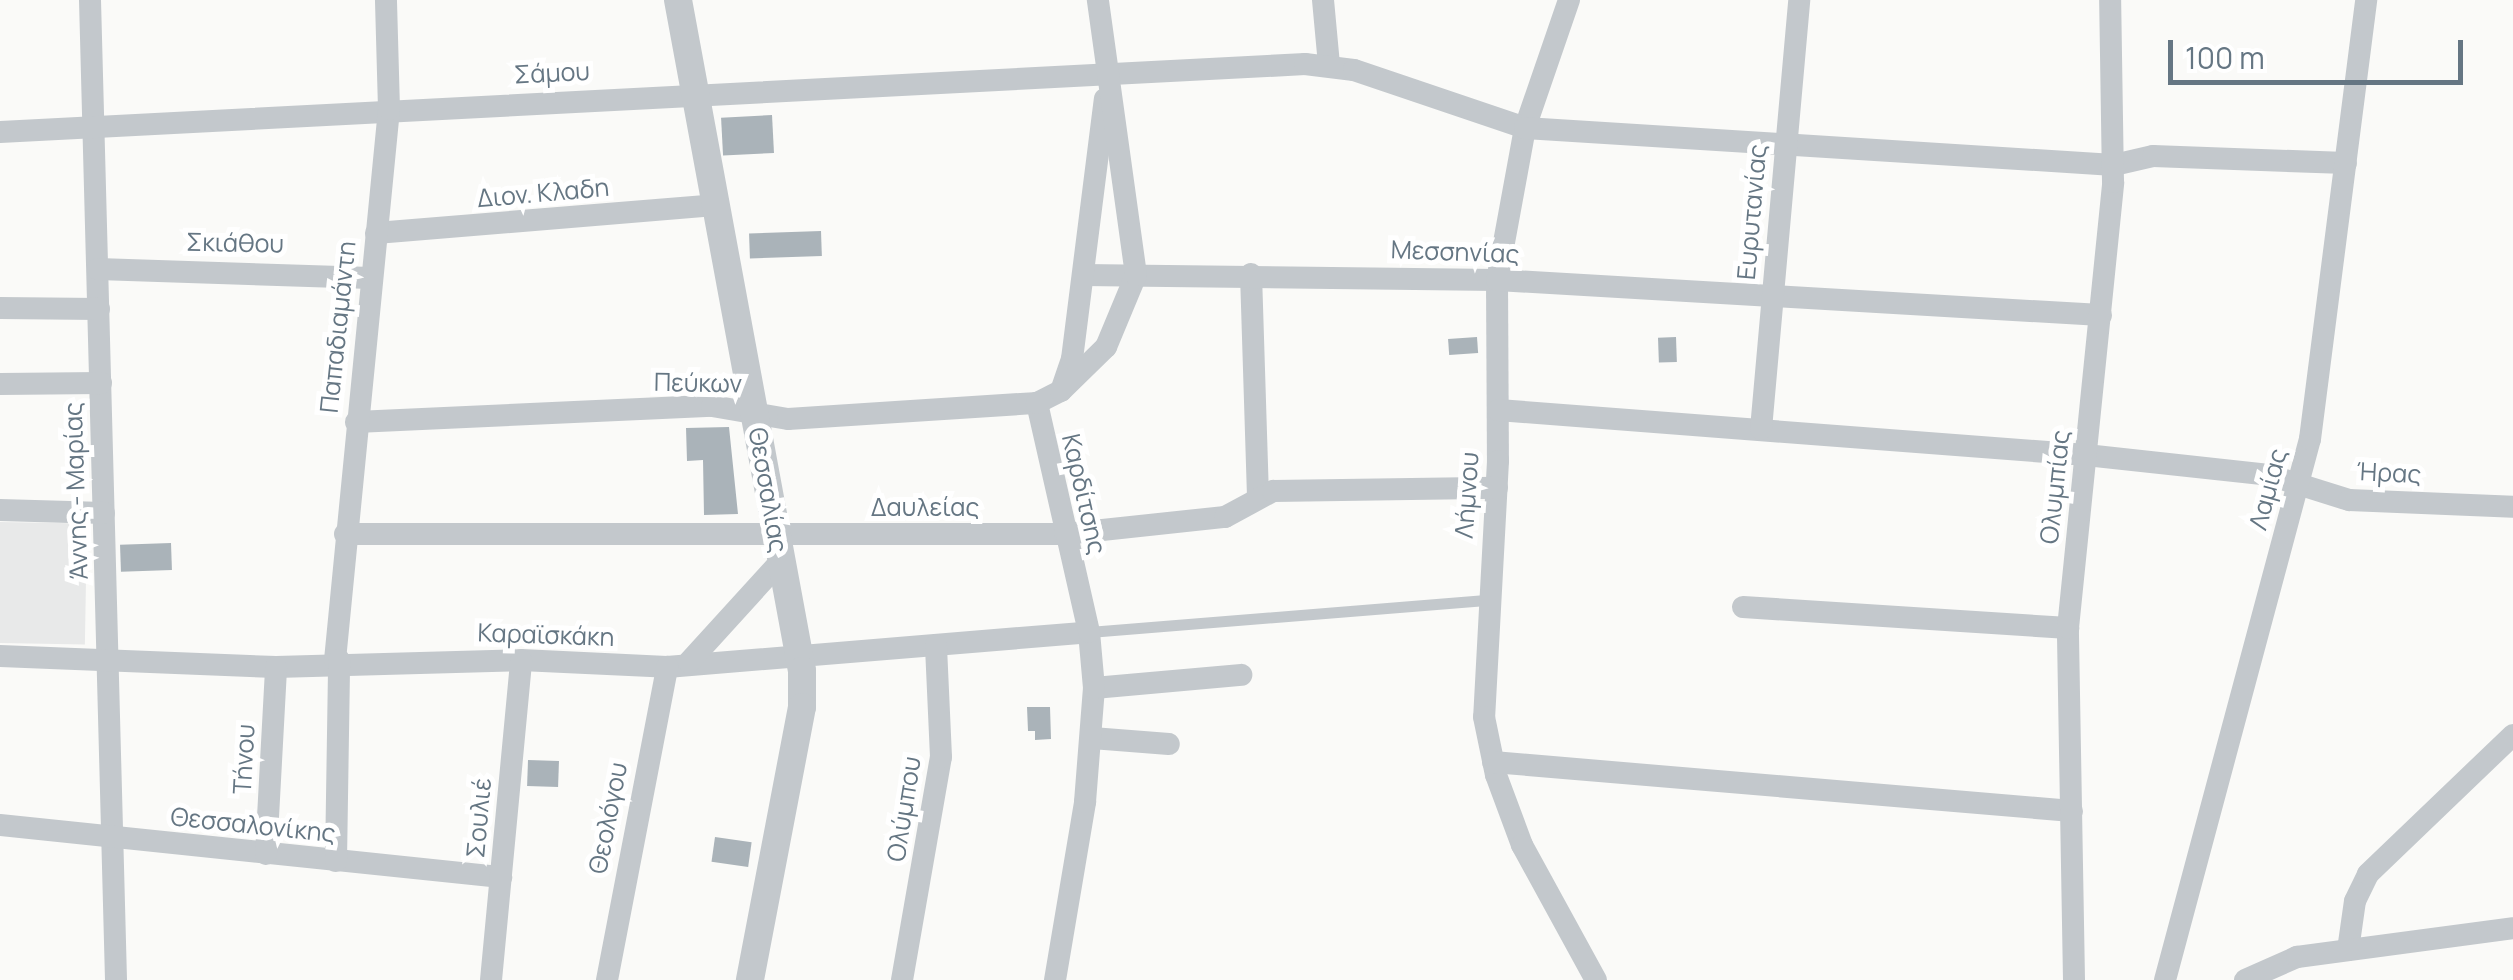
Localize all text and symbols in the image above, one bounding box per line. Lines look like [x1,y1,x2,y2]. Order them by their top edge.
scale bar [2173,20,2468,82]
text: 100 m [2185,37,2265,78]
street label: Σάμου [513,56,591,90]
street label: Ευρυτανίας [1731,143,1773,281]
street label: Διον. Κλαδη [476,172,610,214]
street label: Σκιάθου [186,227,284,259]
street label: Μεσσηνίας [1390,235,1520,269]
street label: Παπαδιαμάντη [314,240,362,414]
street label: Πεύκων [654,367,742,399]
street label: Άννης - Μαρίας [58,402,94,580]
street label: Θεσσαλίας [742,425,794,555]
street label: Ολυμπίας [2034,429,2076,545]
street label: Καρδίτσης [1056,431,1112,557]
street label: Λαμίας [2243,445,2293,533]
street label: Λήμνου [1449,451,1485,539]
street label: Ήρας [2356,456,2422,490]
street label: Δαυλείας [871,492,979,522]
street label: Καραϊσκάκη [477,618,615,652]
street label: Τήνου [227,723,261,795]
street label: Ολύμπου [881,754,927,864]
street label: Θεολόγου [583,760,633,876]
street label: Σουλιέ [461,777,497,859]
street label: Θεσσαλονίκης [169,801,337,849]

